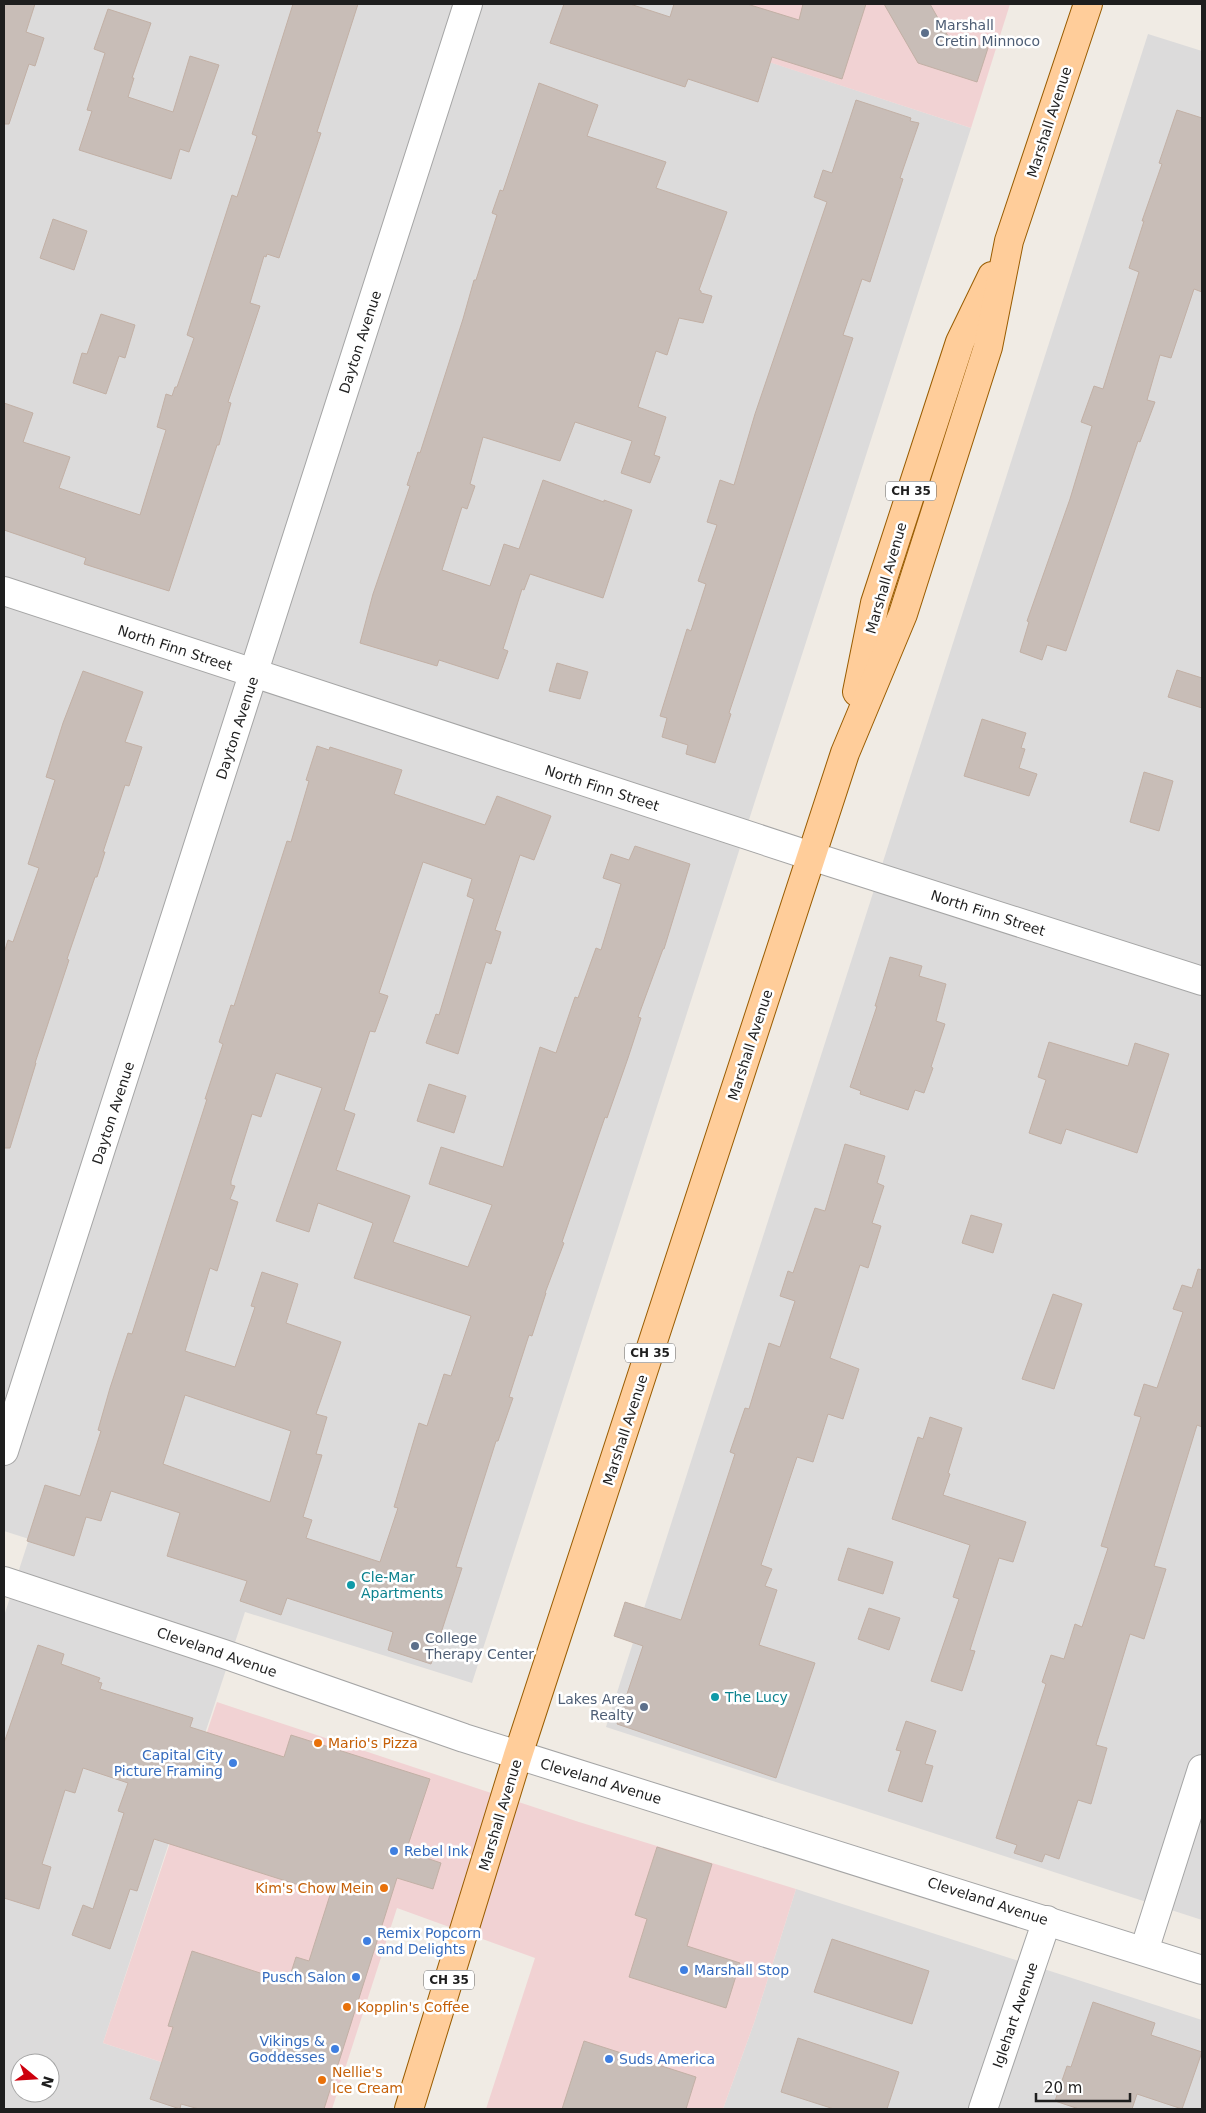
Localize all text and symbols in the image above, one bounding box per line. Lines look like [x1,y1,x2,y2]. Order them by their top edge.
place label: Marshall Cretin Minnoco [935,17,1040,49]
marker: Marshall Cretin Minnoco [919,27,931,39]
street label: Marshall Avenue [1024,65,1074,179]
street label: Dayton Avenue [336,289,384,395]
road number: CH 35 [886,482,936,501]
street label: Marshall Avenue [862,520,910,636]
street label: North Finn Street [116,622,235,674]
street label: Dayton Avenue [213,675,261,781]
street label: North Finn Street [543,762,662,814]
street label: North Finn Street [929,887,1048,939]
street label: Marshall Avenue [725,988,775,1102]
street label: Dayton Avenue [89,1060,137,1166]
road number: CH 35 [625,1344,675,1362]
street label: Marshall Avenue [600,1373,650,1487]
place label: Cle-Mar Apartments [361,1569,443,1601]
marker: Cle-Mar Apartments [345,1579,357,1591]
street label: Cleveland Avenue [155,1624,279,1680]
place label: College Therapy Center [424,1630,534,1662]
marker: College Therapy Center [409,1640,421,1652]
place label: The Lucy [724,1689,788,1705]
place label: Lakes Area Realty [557,1691,634,1723]
marker: The Lucy [709,1691,721,1703]
marker: Lakes Area Realty [638,1701,650,1713]
place label: Mario's Pizza [328,1735,418,1751]
marker: Mario's Pizza [312,1737,324,1749]
place label: Capital City Picture Framing [114,1747,223,1779]
street label: Cleveland Avenue [538,1755,664,1807]
marker: Capital City Picture Framing [227,1757,239,1769]
street label: Marshall Avenue [475,1757,525,1873]
place label: Rebel Ink [404,1843,470,1859]
marker: Rebel Ink [388,1845,400,1857]
street label: Cleveland Avenue [926,1874,1050,1928]
place label: Kim's Chow Mein [255,1880,374,1896]
marker: Kim's Chow Mein [378,1882,390,1894]
place label: Remix Popcorn and Delights [377,1925,481,1957]
marker: Remix Popcorn and Delights [361,1935,373,1947]
street label: Iglehart Avenue [989,1960,1041,2070]
place label: Marshall Stop [694,1962,789,1978]
marker: Marshall Stop [678,1964,690,1976]
place label: Pusch Salon [262,1969,346,1985]
road number: CH 35 [424,1970,474,1990]
marker: Pusch Salon [350,1971,362,1983]
place label: Kopplin's Coffee [357,1999,469,2015]
marker: Kopplin's Coffee [341,2001,353,2013]
place label: Vikings & Goddesses [249,2033,325,2065]
marker: Vikings & Goddesses [329,2043,341,2055]
place label: Suds America [619,2051,715,2067]
north arrow [10,2053,60,2103]
marker: Suds America [603,2053,615,2065]
place label: Nellie's Ice Cream [332,2064,403,2096]
scale bar [1036,2070,1130,2102]
text: N [38,2074,57,2090]
marker: Nellie's Ice Cream [316,2074,328,2086]
text: 20 m [1044,2079,1082,2097]

